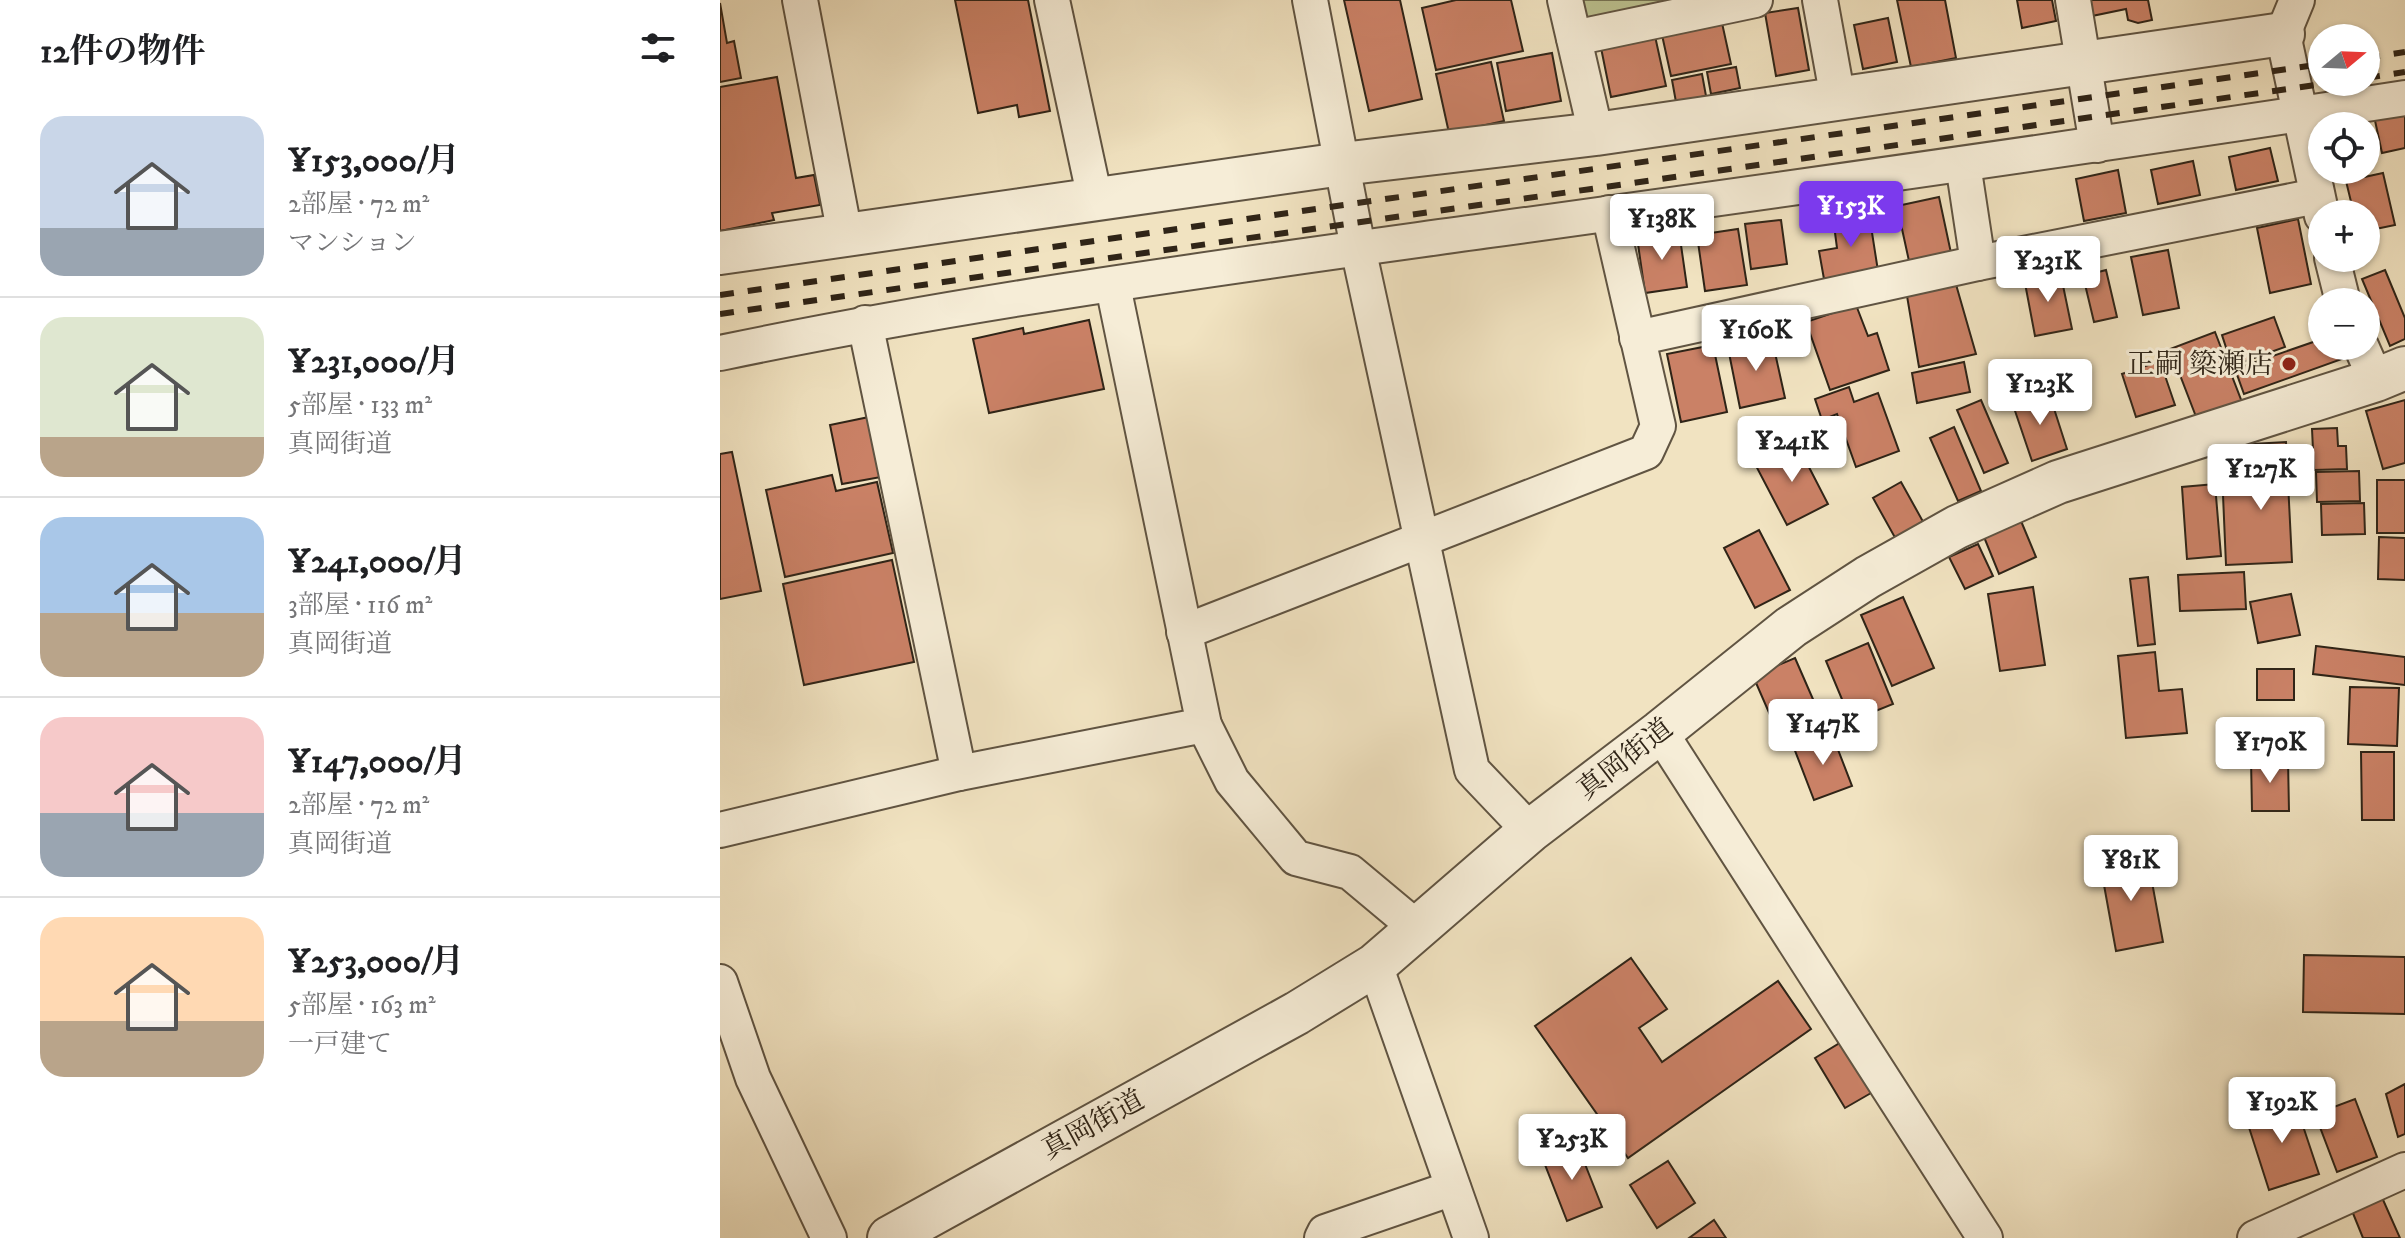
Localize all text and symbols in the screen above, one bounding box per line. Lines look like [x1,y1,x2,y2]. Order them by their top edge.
north arrow [2308,24,2380,96]
map controls [2308,24,2380,360]
icon: filters [636,26,680,70]
text: 12件の物件 [40,31,205,73]
button: locate [2308,112,2380,184]
text: ¥153,000/月 [288,140,460,182]
icon: home [104,148,200,244]
pin: ¥153K [1795,181,1907,249]
text: 2部屋 · 72 m² [288,188,429,221]
text: ¥153K [1817,190,1885,223]
pin: ¥138K [1606,194,1718,262]
button: + [2308,200,2380,272]
text: ¥138K [1628,203,1696,236]
text: マンション [288,227,417,260]
pin: ¥231K [1992,236,2104,304]
text: ¥231K [2014,245,2082,278]
button: − [2308,288,2380,360]
pin: ¥160K [1700,305,1812,373]
text: ¥160K [1720,314,1792,347]
text: ¥231,000/月 [288,341,460,383]
place label: 正嗣 簗瀬店 [2127,347,2273,382]
icon: home [104,349,200,445]
marker: 正嗣 簗瀬店 [2280,355,2298,373]
pin: ¥123K [1984,359,2096,427]
text: ¥123K [2006,368,2074,401]
text: 5部屋 · 133 m² [288,389,432,422]
pin: ¥241K [1736,416,1848,484]
text: ¥241K [1756,425,1829,458]
text: 真岡街道 [288,428,392,461]
pin: ¥127K [2205,444,2317,512]
text: ¥127K [2225,453,2297,486]
text: ¥241,000/月 [288,541,467,583]
icon: home [104,549,200,645]
text: 3部屋 · 116 m² [288,589,432,622]
text: 真岡街道 [288,628,392,661]
pin: ¥147K [1767,699,1879,767]
text: ¥147K [1786,708,1860,741]
street label: 真岡街道 [1570,711,1680,807]
pin: ¥170K [2214,717,2326,785]
text: ¥170K [2234,726,2306,759]
text: ¥147,000/月 [288,741,467,783]
icon: home [104,749,200,845]
text: 2部屋 · 72 m² [288,789,429,822]
text: 真岡街道 [288,828,392,861]
pin: ¥81K [2084,835,2178,903]
text: ¥81K [2102,844,2160,877]
text: ¥253,000/月 [288,941,464,983]
icon: home [104,949,200,1045]
text: 5部屋 · 163 m² [288,989,436,1022]
text: 一戸建て [288,1028,392,1061]
pin: ¥192K [2226,1077,2338,1145]
street label: 真岡街道 [1036,1083,1150,1167]
text: ¥192K [2247,1086,2317,1119]
pin: ¥253K [1516,1114,1628,1182]
text: ¥253K [1537,1123,1607,1156]

